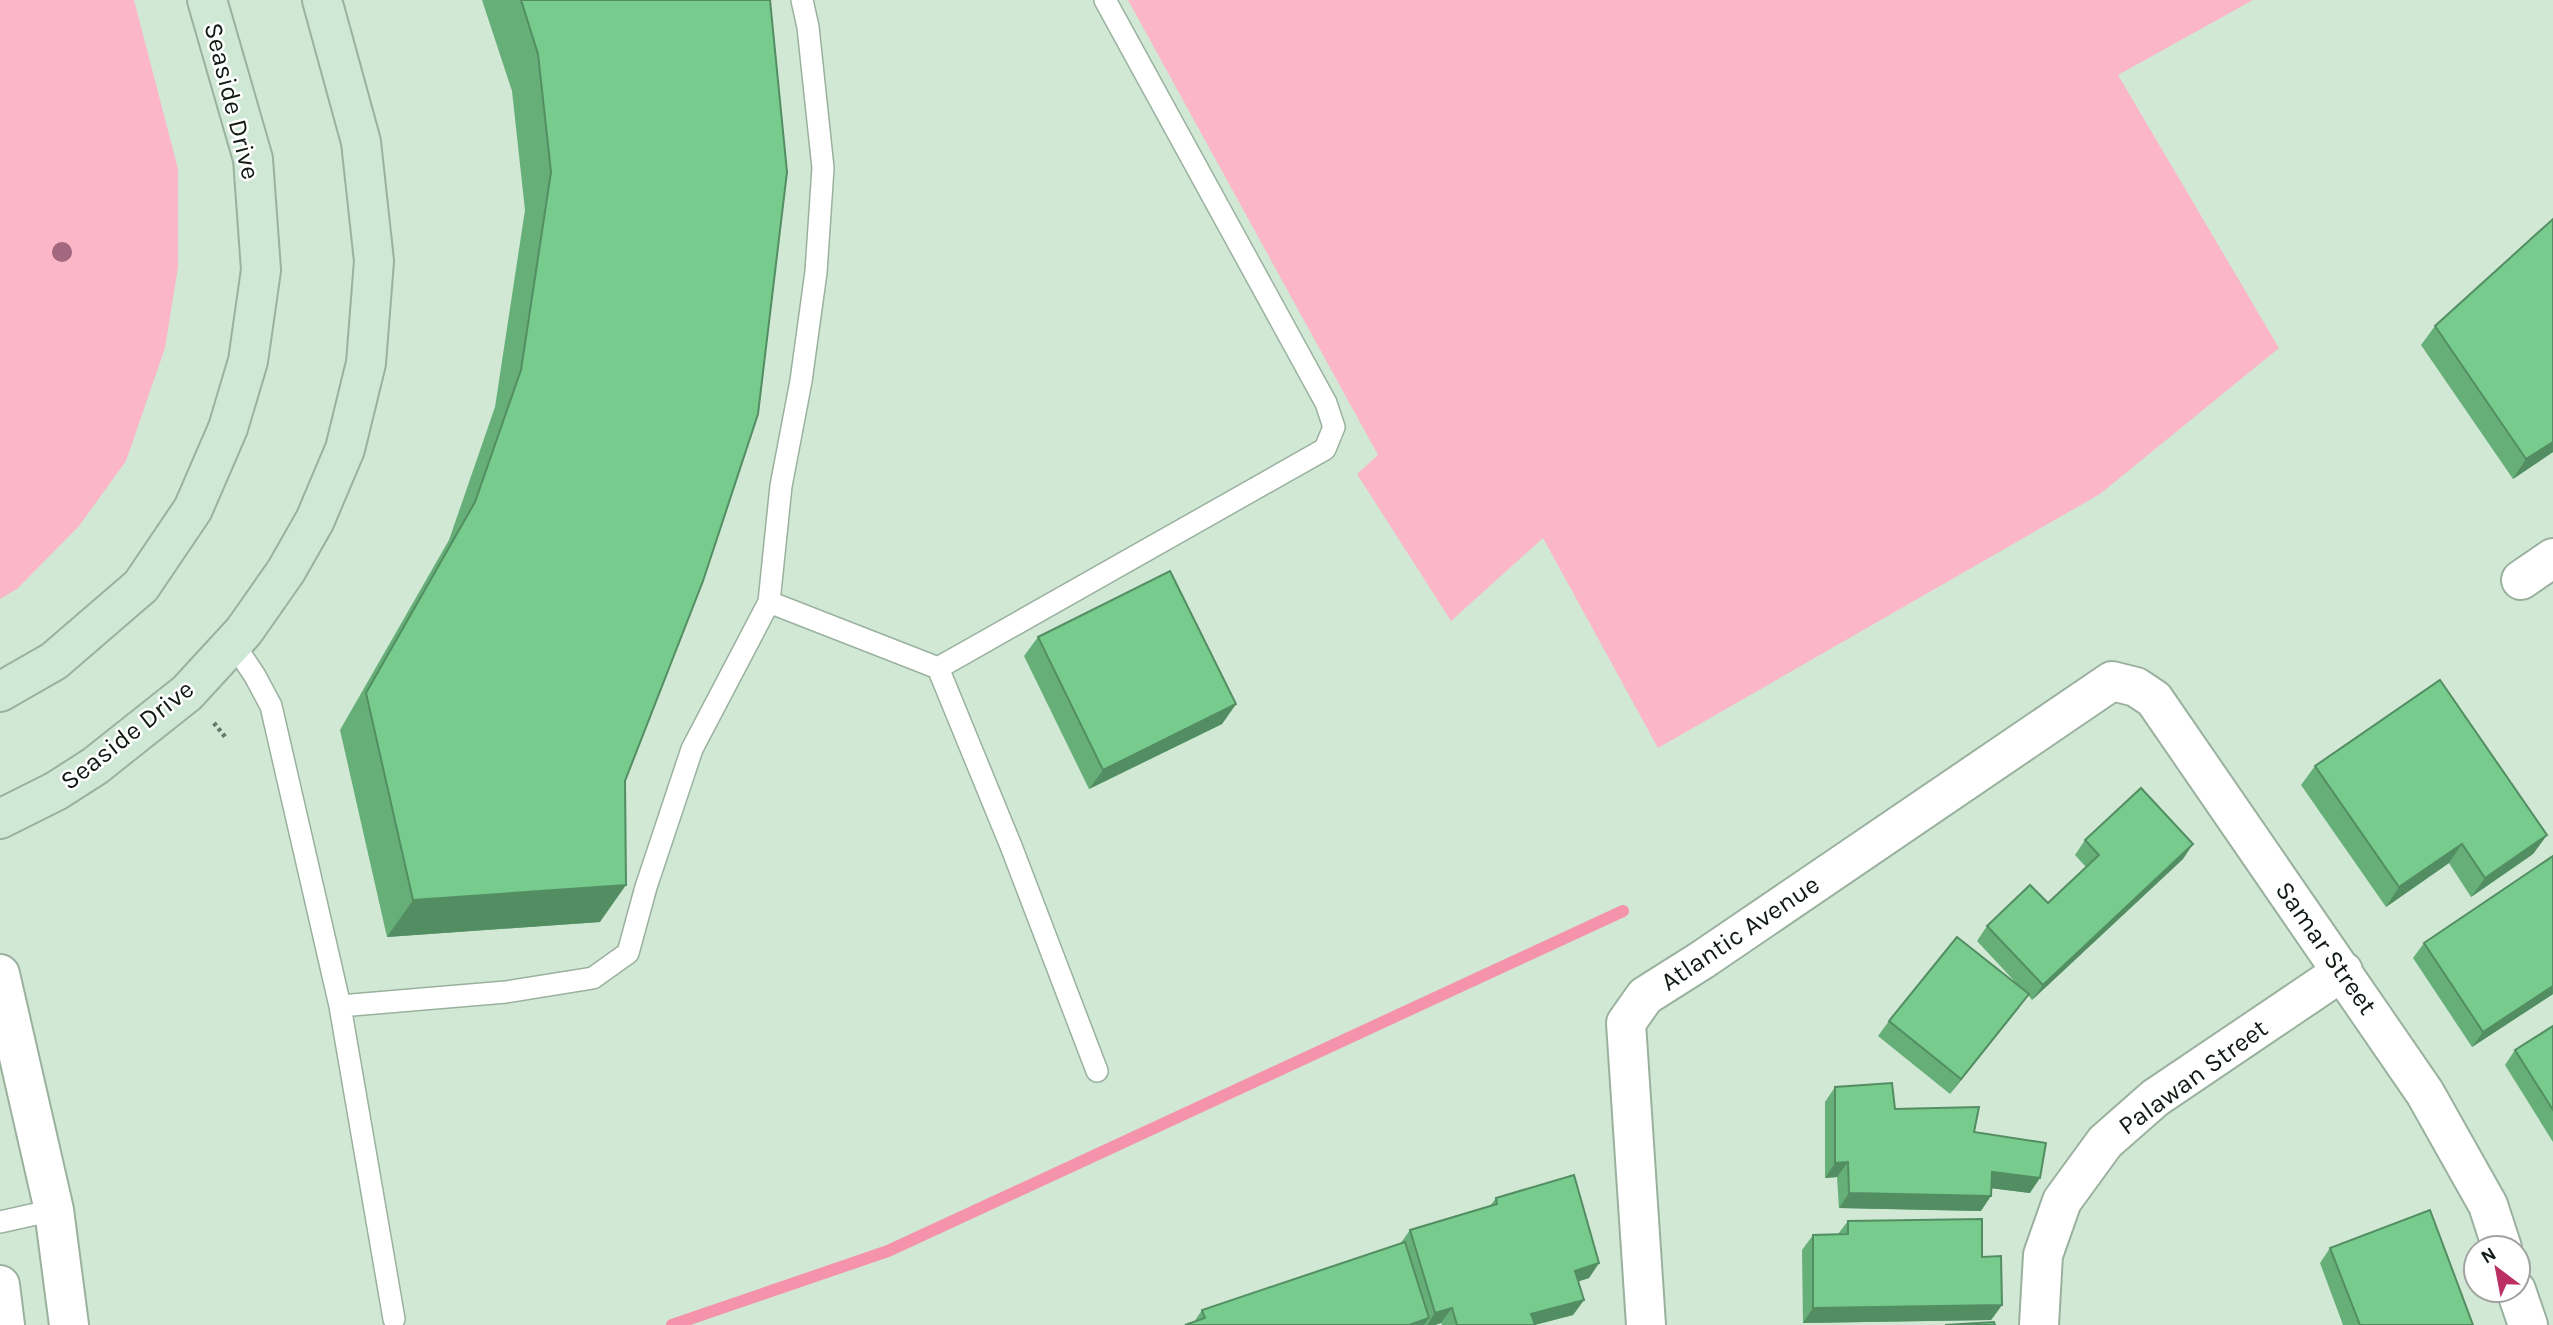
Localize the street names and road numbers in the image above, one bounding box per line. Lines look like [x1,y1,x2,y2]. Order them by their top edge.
street label: Seaside Drive [198,19,266,183]
street label: Seaside Drive [54,673,200,797]
street label: Atlantic Avenue [1655,869,1825,997]
street label: Samar Street [2269,875,2383,1021]
street label: Palawan Street [2112,1012,2274,1141]

